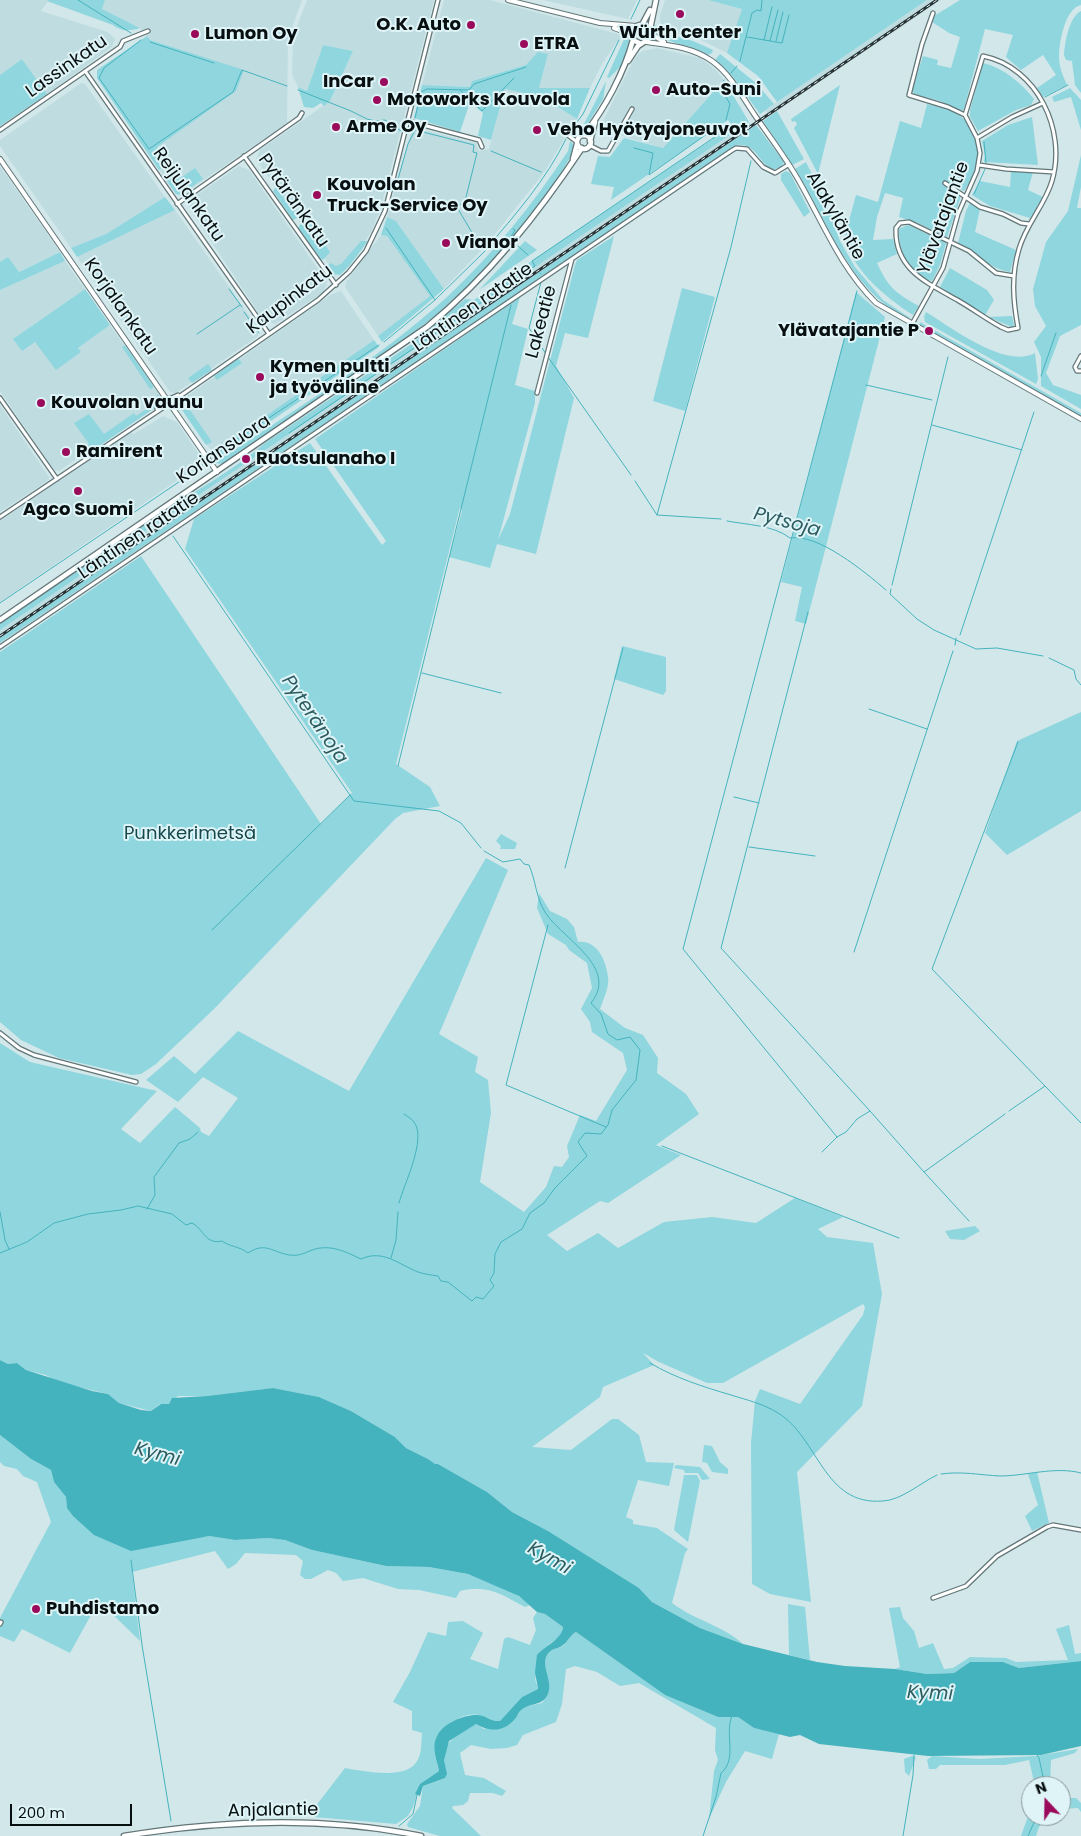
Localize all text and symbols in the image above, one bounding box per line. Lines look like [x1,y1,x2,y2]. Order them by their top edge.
marker: Würth center [674,8,686,20]
place label: O.K. Auto [376,14,461,36]
marker: O.K. Auto [465,19,477,31]
place label: Würth center [619,22,741,44]
place label: Lumon Oy [205,23,298,45]
marker: Lumon Oy [189,28,201,40]
street label: Lassinkatu [22,31,112,103]
place label: ETRA [534,33,579,55]
marker: ETRA [518,38,530,50]
place label: InCar [323,71,374,93]
marker: InCar [378,76,390,88]
place label: Auto-Suni [666,79,761,101]
marker: Auto-Suni [650,84,662,96]
place label: Motoworks Kouvola [387,89,570,111]
marker: Motoworks Kouvola [371,94,383,106]
place label: Arme Oy [346,116,426,138]
place label: Veho Hyötyajoneuvot [547,119,748,141]
marker: Arme Oy [330,121,342,133]
marker: Veho Hyötyajoneuvot [531,124,543,136]
street label: Reijulankatu [148,144,228,246]
street label: Pytäränkatu [253,150,333,252]
street label: Ylävatajantie [914,159,974,277]
street label: Alakyläntie [801,168,869,264]
place label: Kouvolan Truck-Service Oy [327,174,488,216]
marker: Kouvolan Truck-Service Oy [311,189,323,201]
place label: Vianor [456,232,518,254]
marker: Vianor [440,237,452,249]
street label: Korjalankatu [79,254,161,360]
street label: Läntinen ratatie [409,259,537,357]
street label: Kaupinkatu [243,261,337,339]
street label: Lakeatie [522,283,562,361]
place label: Ylävatajantie P [778,320,919,342]
marker: Ylävatajantie P [923,325,935,337]
place label: Kymen pultti ja työväline [270,356,390,398]
marker: Kymen pultti ja työväline [254,371,266,383]
place label: Kouvolan vaunu [51,392,203,414]
marker: Kouvolan vaunu [35,397,47,409]
street label: Koriansuora [173,411,275,489]
place label: Ramirent [76,441,163,463]
marker: Ramirent [60,446,72,458]
place label: Ruotsulanaho I [256,448,395,470]
marker: Ruotsulanaho I [240,453,252,465]
marker: Agco Suomi [72,485,84,497]
street label: Läntinen ratatie [74,488,204,584]
place label: Agco Suomi [23,499,133,521]
water label: Pytsoja [751,503,823,543]
water label: Pyteränoja [276,671,352,769]
park label: Punkkerimetsä [124,823,256,845]
water label: Kymi [132,1438,182,1472]
water label: Kymi [523,1538,575,1580]
place label: Puhdistamo [46,1598,159,1620]
marker: Puhdistamo [30,1603,42,1615]
water label: Kymi [906,1682,954,1706]
north arrow [1021,1776,1071,1826]
text: N [1032,1777,1049,1799]
scale bar [12,1794,135,1826]
street label: Anjalantie [228,1799,318,1823]
text: 200 m [18,1802,65,1823]

